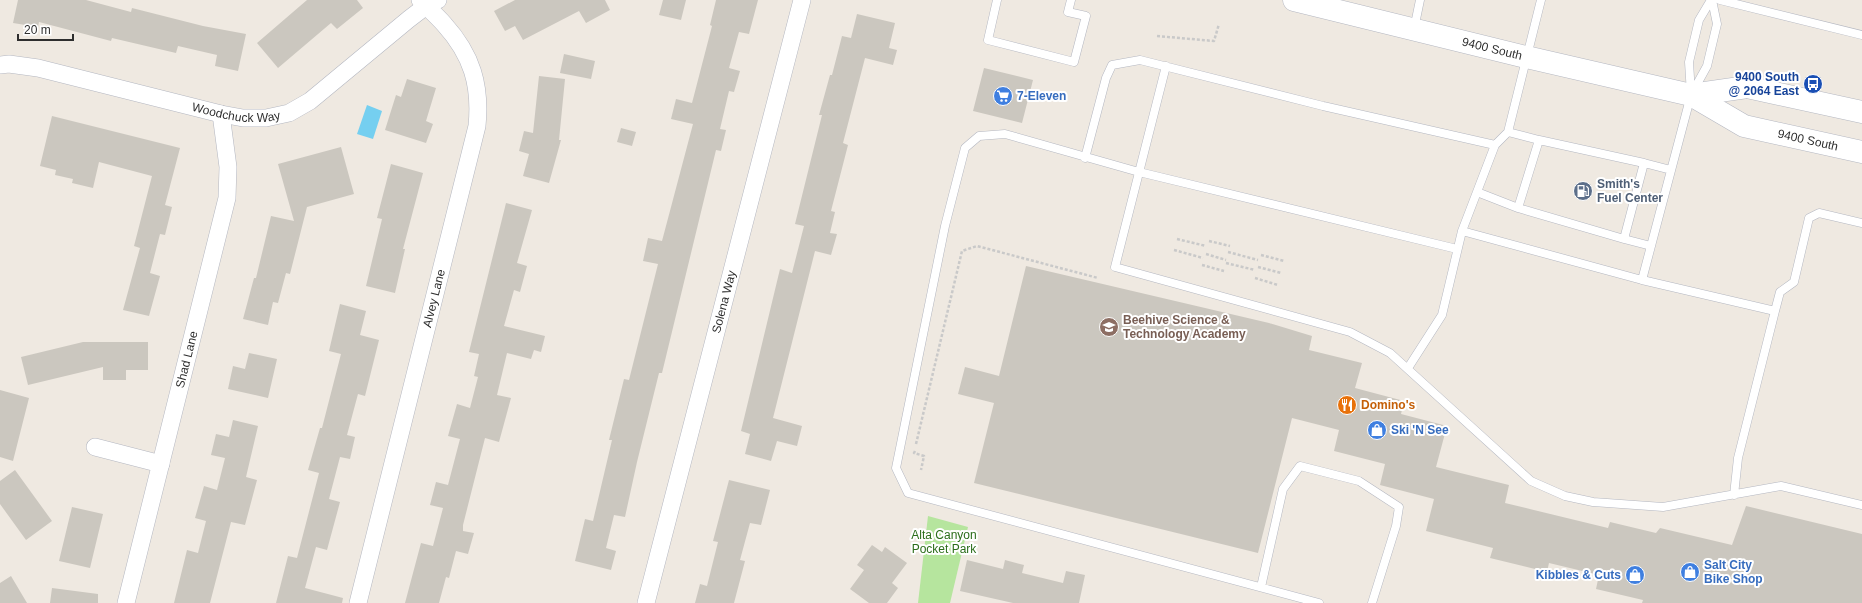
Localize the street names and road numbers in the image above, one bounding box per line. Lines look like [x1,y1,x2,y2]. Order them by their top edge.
street label: 9400 South [1461,35,1524,63]
street label: Woodchuck Way [190,100,282,125]
street label: 9400 South [1776,127,1839,154]
street label: Alvey Lane [420,267,448,329]
street label: Solena Way [709,269,739,335]
street label: Shad Lane [173,329,201,389]

